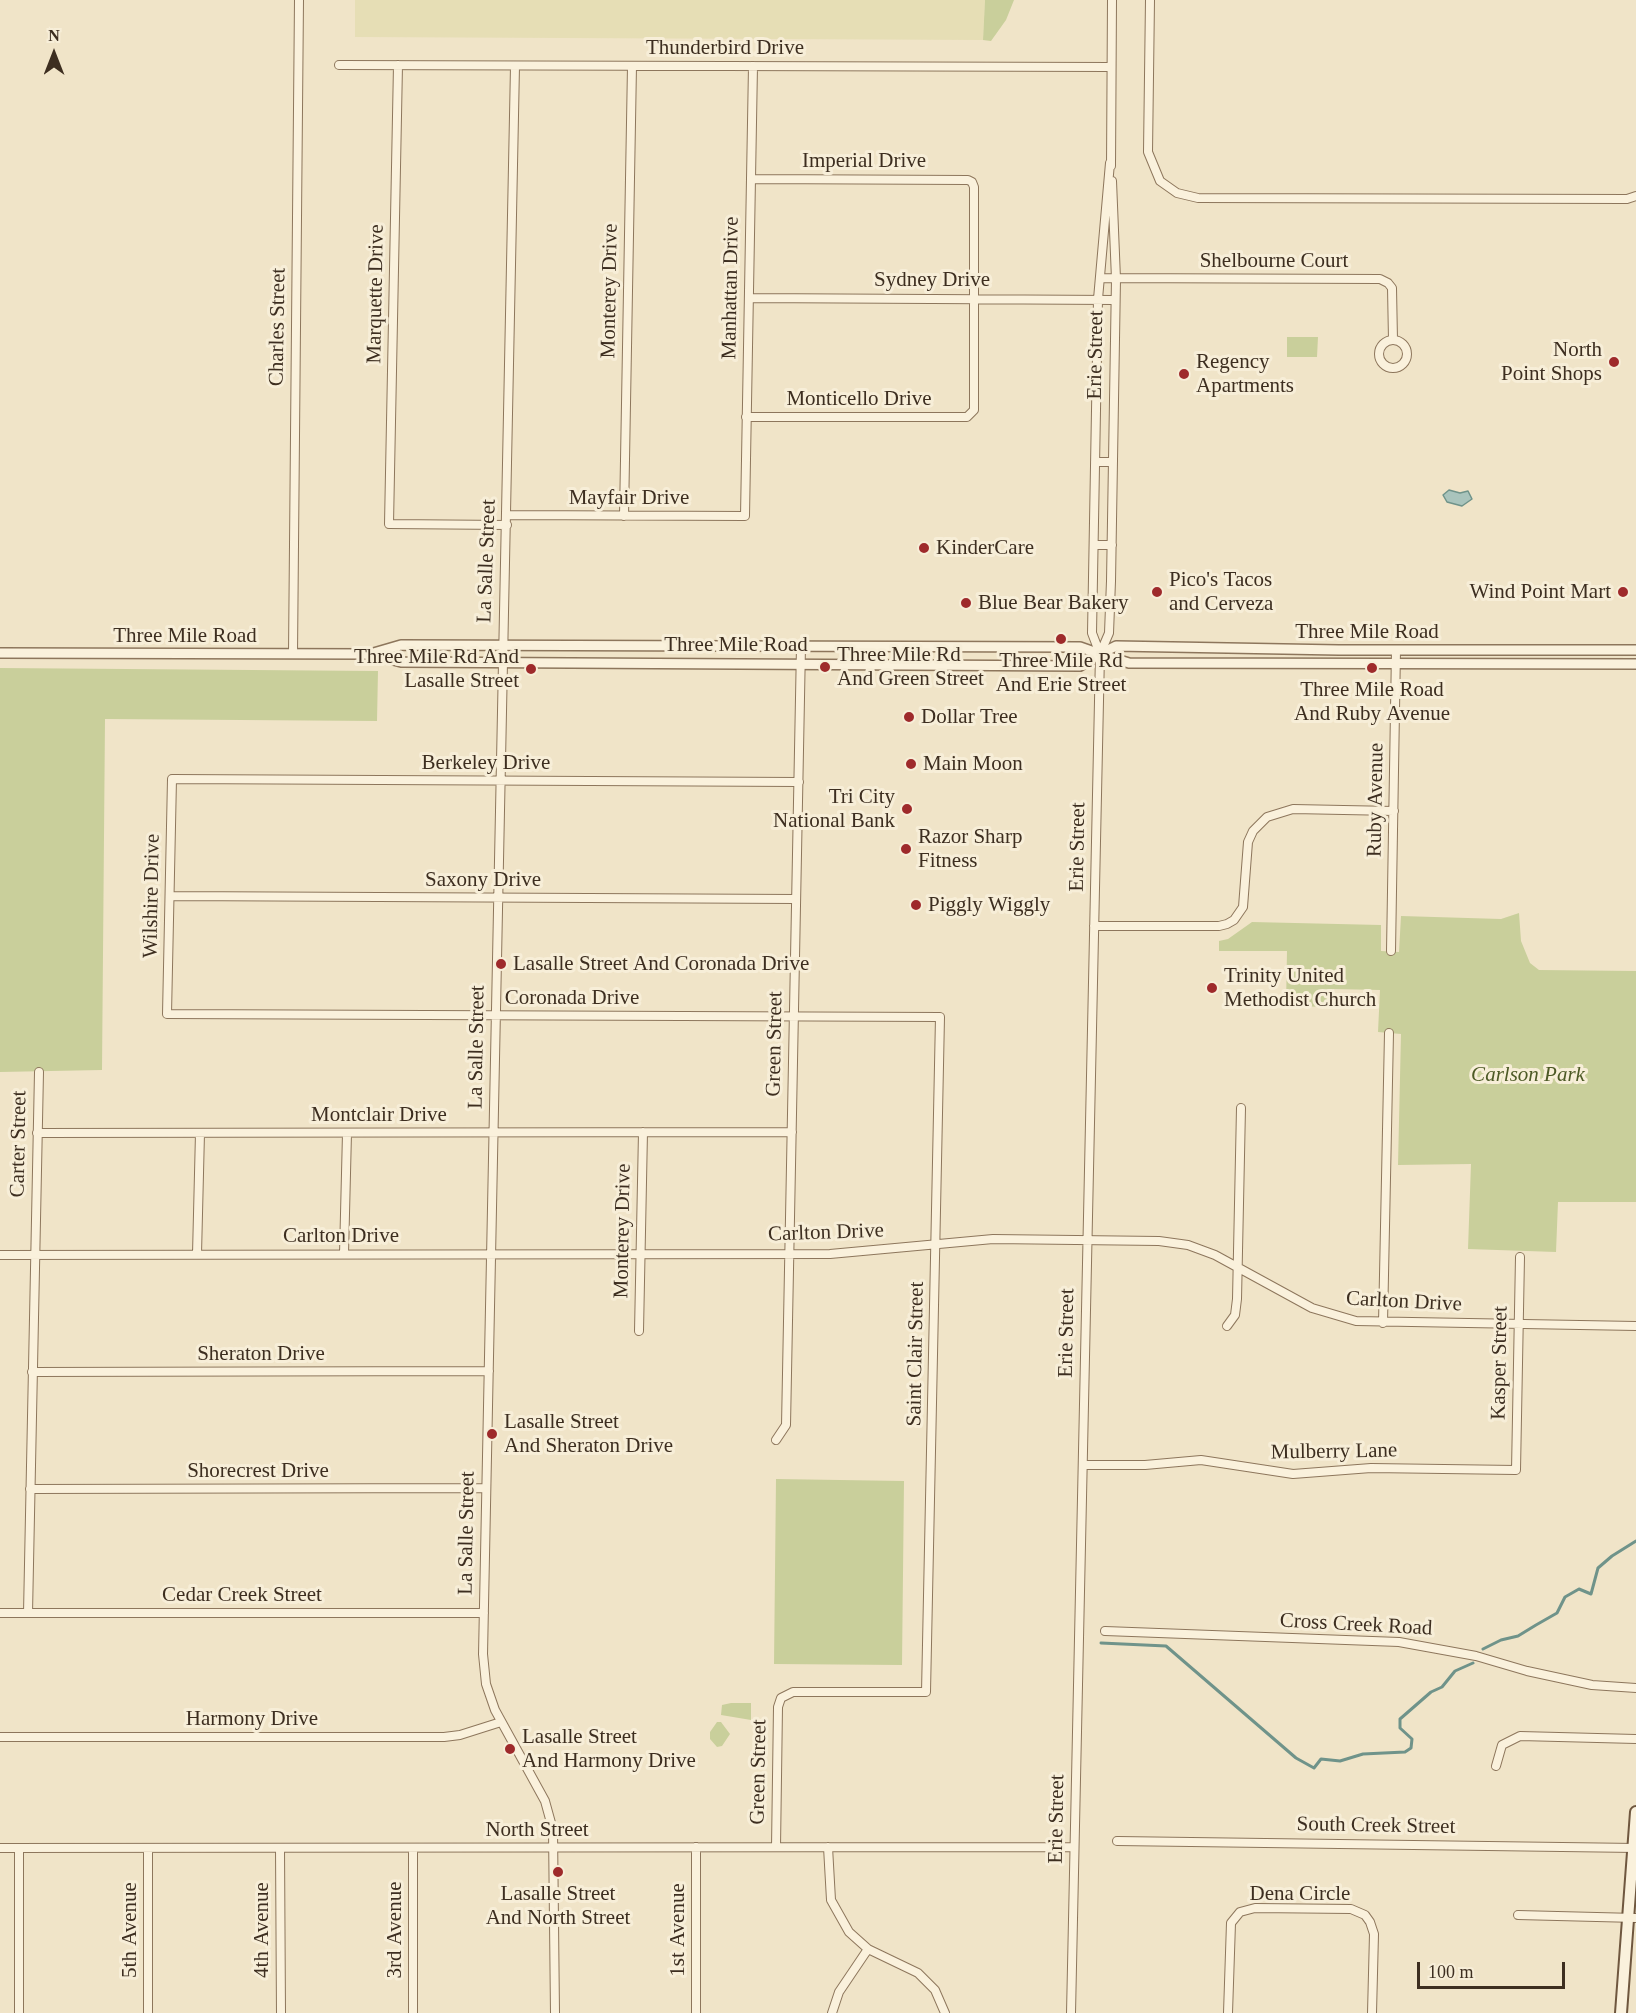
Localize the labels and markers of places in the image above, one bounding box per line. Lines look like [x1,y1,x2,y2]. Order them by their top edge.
place label: North Point Shops [1501,337,1602,387]
place label: Regency Apartments [1196,349,1294,399]
marker: North Point Shops [1607,355,1621,369]
marker: Regency Apartments [1177,367,1191,381]
place label: KinderCare [936,535,1034,561]
marker: KinderCare [917,541,931,555]
place label: Pico's Tacos and Cerveza [1169,567,1273,617]
place label: Wind Point Mart [1470,579,1611,605]
marker: Pico's Tacos and Cerveza [1150,585,1164,599]
marker: Wind Point Mart [1616,585,1630,599]
place label: Blue Bear Bakery [978,590,1128,616]
marker: Blue Bear Bakery [959,596,973,610]
marker: Three Mile Rd And Erie Street [1054,632,1068,646]
place label: Three Mile Rd And Green Street [837,642,984,692]
place label: Three Mile Rd And Lasalle Street [354,644,519,694]
place label: Three Mile Rd And Erie Street [996,648,1126,698]
marker: Three Mile Rd And Green Street [818,660,832,674]
marker: Three Mile Road And Ruby Avenue [1365,661,1379,675]
marker: Three Mile Rd And Lasalle Street [524,662,538,676]
place label: Three Mile Road And Ruby Avenue [1294,677,1450,727]
place label: Dollar Tree [921,704,1018,730]
marker: Dollar Tree [902,710,916,724]
place label: Main Moon [923,751,1023,777]
marker: Main Moon [904,757,918,771]
place label: Tri City National Bank [773,784,895,834]
marker: Tri City National Bank [900,802,914,816]
place label: Razor Sharp Fitness [918,824,1022,874]
marker: Razor Sharp Fitness [899,842,913,856]
place label: Piggly Wiggly [928,892,1050,918]
marker: Piggly Wiggly [909,898,923,912]
place label: Lasalle Street And Coronada Drive [513,951,809,977]
marker: Lasalle Street And Coronada Drive [494,957,508,971]
place label: Trinity United Methodist Church [1224,963,1376,1013]
marker: Trinity United Methodist Church [1205,981,1219,995]
place label: Lasalle Street And Sheraton Drive [504,1409,673,1459]
marker: Lasalle Street And Sheraton Drive [485,1427,499,1441]
place label: Lasalle Street And Harmony Drive [522,1724,696,1774]
marker: Lasalle Street And Harmony Drive [503,1742,517,1756]
marker: Lasalle Street And North Street [551,1865,565,1879]
place label: Lasalle Street And North Street [486,1881,630,1931]

